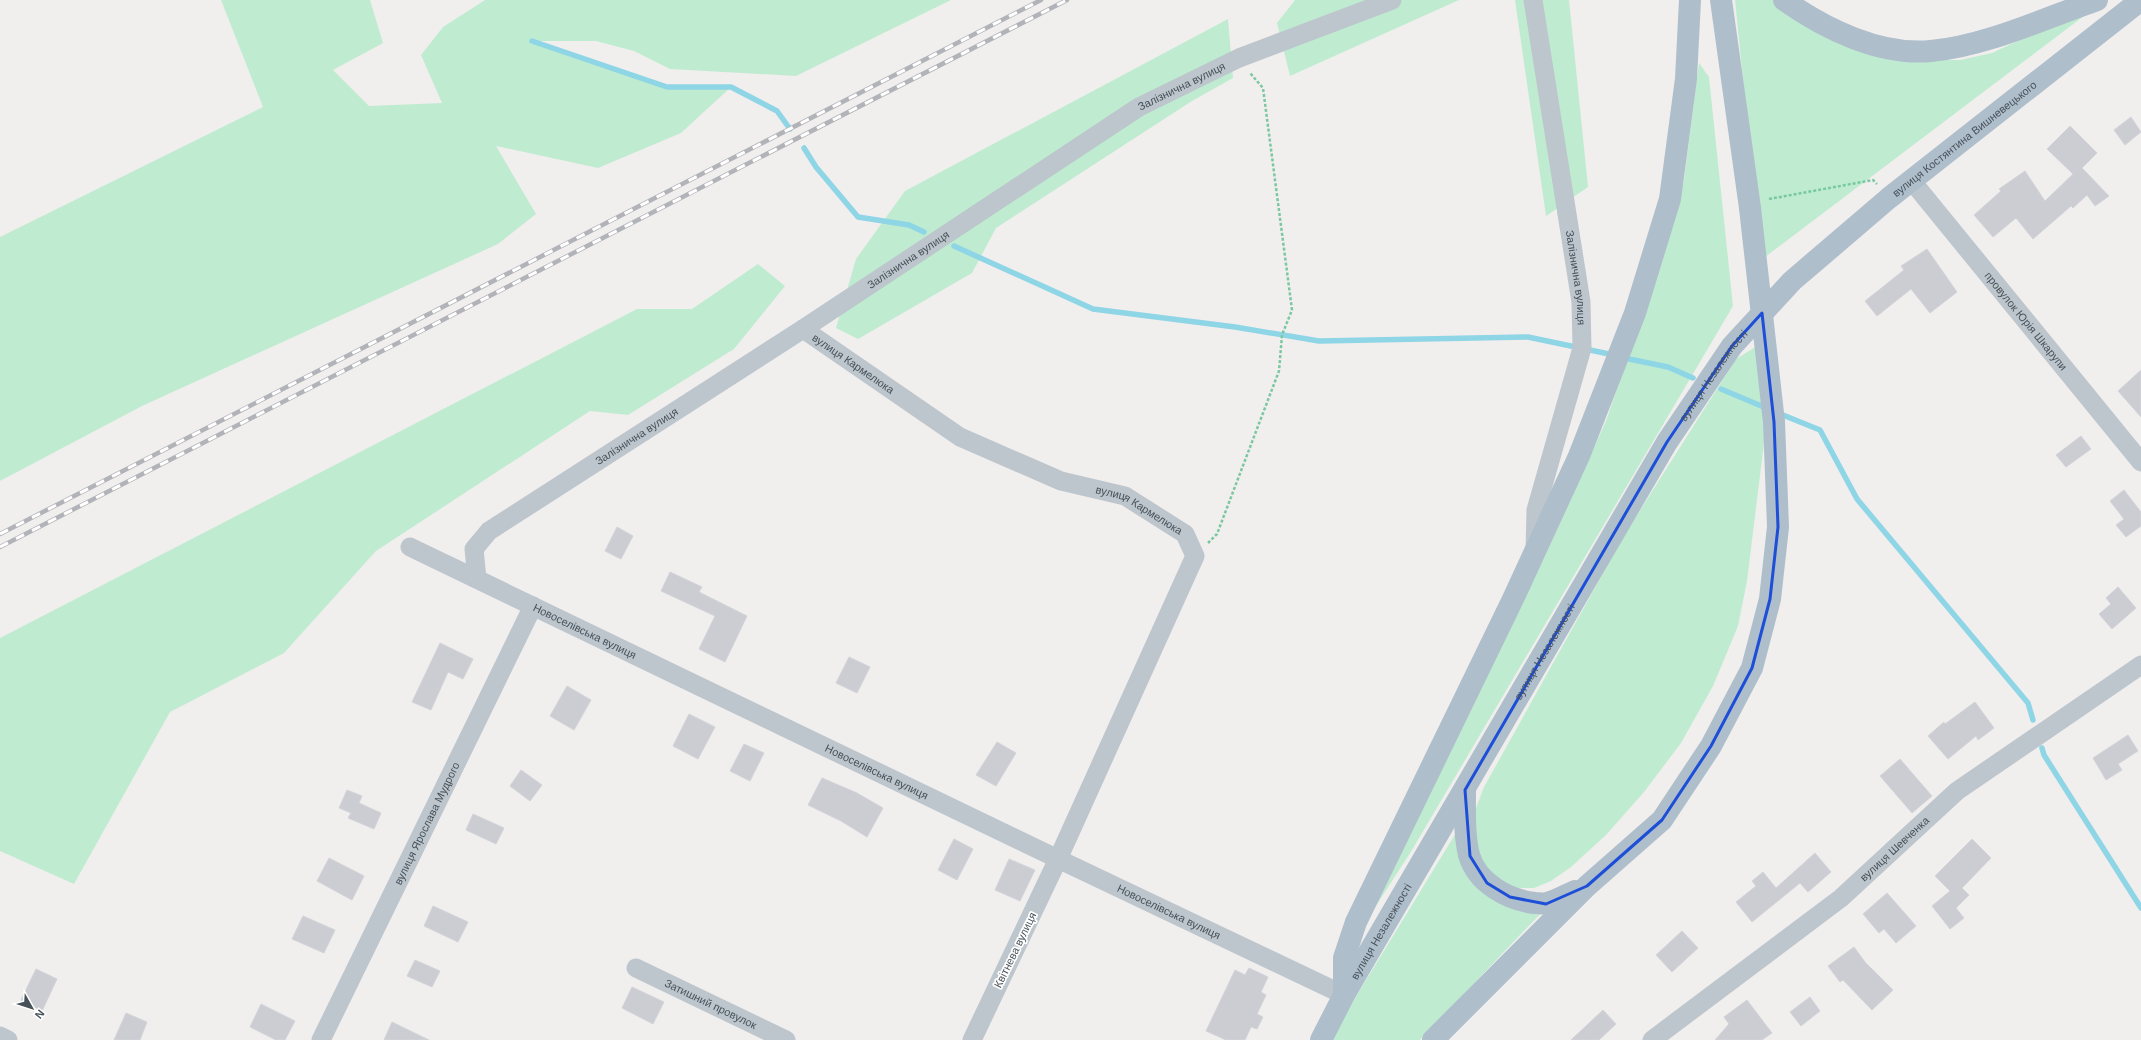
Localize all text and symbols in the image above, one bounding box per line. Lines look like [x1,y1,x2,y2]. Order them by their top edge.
street label: Залізнична вулиця [1136,60,1227,113]
street label: вулиця Костянтина Вишневецького [1890,78,2039,199]
street label: Залізнична вулиця [865,228,951,291]
street label: Залізнична вулиця [1564,229,1588,325]
street label: провулок Юрія Шкарупи [1982,269,2070,373]
street label: вулиця Незалежності [1677,328,1750,423]
street label: вулиця Кармелюка [810,331,897,396]
street label: Залізнична вулиця [593,405,680,467]
street label: вулиця Кармелюка [1095,483,1185,537]
street label: Новоселівська вулиця [531,601,638,661]
street label: вулиця Незалежності [1512,602,1577,702]
street label: Новоселівська вулиця [823,742,930,802]
street label: вулиця Ярослава Мудрого [392,760,462,887]
street label: вулиця Шевченка [1857,813,1932,884]
street label: Новоселівська вулиця [1115,882,1223,941]
street label: вулиця Незалежності [1348,882,1414,982]
street label: Квітнева вулиця [992,910,1038,990]
street label: Затишний провулок [663,977,759,1031]
north arrow [12,988,52,1028]
text: N [33,1007,47,1021]

